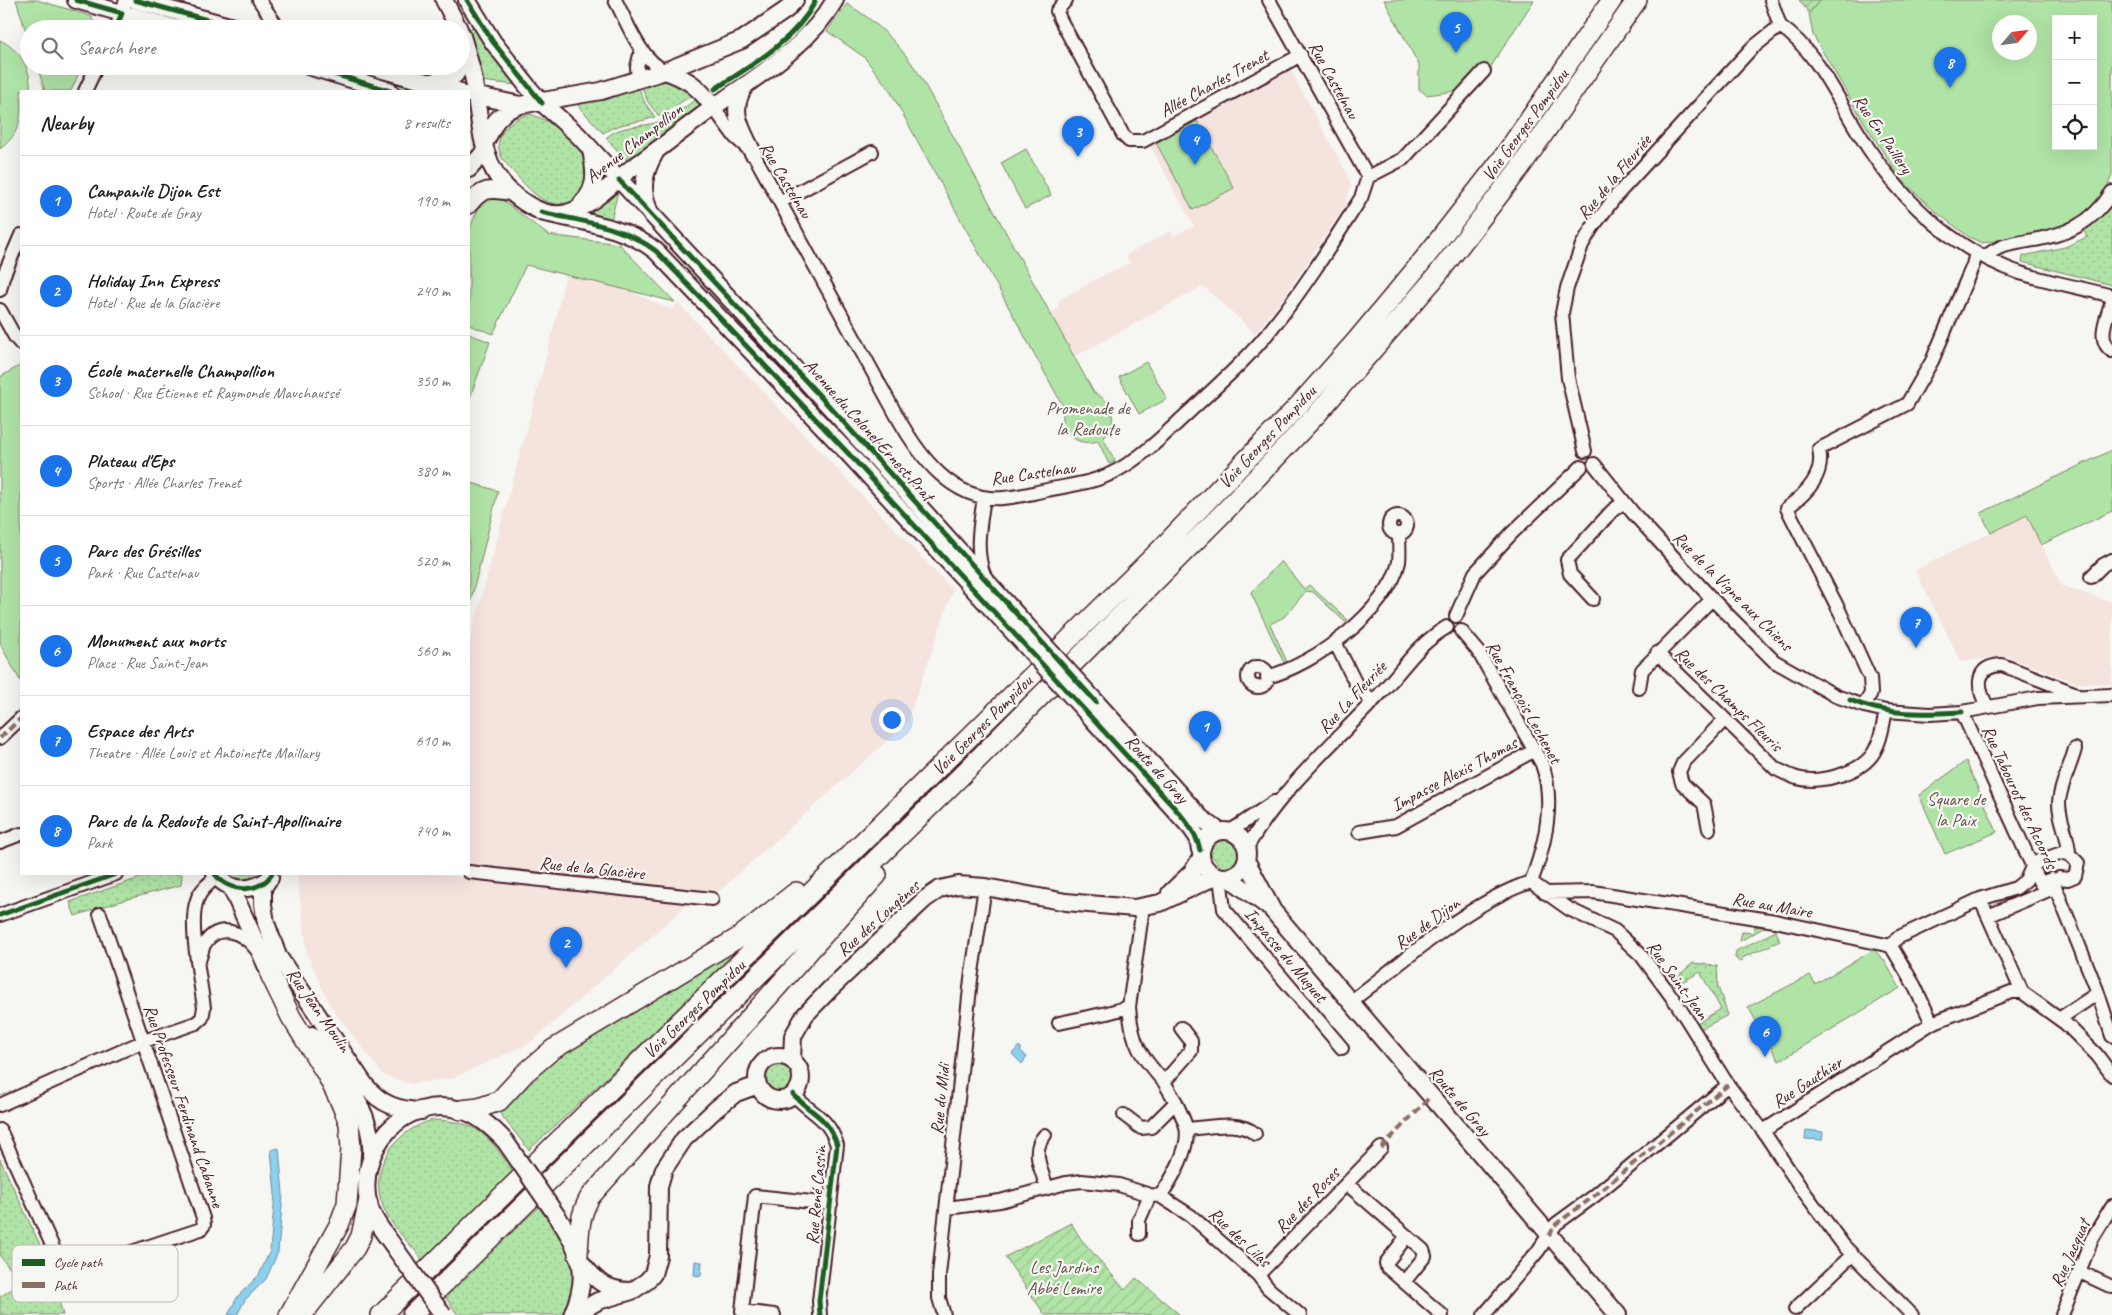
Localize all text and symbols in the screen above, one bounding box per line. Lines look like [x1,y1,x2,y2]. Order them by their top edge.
pin: 5 [1440,12,1472,53]
north arrow [1992,15,2037,60]
map controls [2052,15,2097,150]
button: + [2052,15,2097,60]
search box [20,20,470,75]
icon: search [38,34,66,62]
text: Search here [78,36,155,60]
street label: Rue Castelnau [1304,37,1365,124]
street label: Allée Charles Trenet [1156,43,1274,122]
pin: 8 [1934,47,1966,88]
button: − [2052,60,2097,105]
street label: Voie Georges Pompidou [1477,64,1574,185]
street label: Rue En Paillery [1848,90,1919,179]
street label: Avenue Champollion [581,98,688,188]
button: locate [2052,105,2097,150]
text: Nearby [40,110,93,136]
text: 8 results [403,113,450,133]
pin: 3 [1062,116,1094,157]
pin: 4 [1179,124,1211,165]
street label: Rue de la Fleuriée [1572,129,1657,224]
street label: Rue Castelnau [755,138,818,223]
text: Campanile Dijon Est [87,179,219,203]
text: 1 [52,191,60,211]
text: 190 m [416,191,450,211]
text: Hotel · Route de Gray [87,203,201,223]
text: Holiday Inn Express [87,269,219,293]
text: 2 [52,281,60,301]
text: 240 m [416,281,450,301]
text: Hotel · Rue de la Glacière [87,293,219,313]
street label: Avenue du Colonel Ernest Prat [799,354,941,508]
text: École maternelle Champollion [87,359,274,383]
text: 3 [52,371,60,391]
text: 350 m [416,371,450,391]
street label: Voie Georges Pompidou [1214,380,1321,493]
text: School · Rue Étienne et Raymonde Mauchaussé [87,383,339,403]
park label: Promenade de la Redoute [1046,397,1131,440]
text: Plateau d'Eps [87,449,174,473]
street label: Rue Castelnau [989,456,1078,490]
text: 4 [52,461,60,481]
text: 380 m [416,461,450,481]
text: Sports · Allée Charles Trenet [87,473,241,493]
street label: Rue de la Vigne aux Chiens [1668,526,1799,657]
text: Parc des Grésilles [87,539,200,563]
text: 5 [53,551,59,571]
text: 520 m [416,551,450,571]
text: Park · Rue Castelnau [87,563,199,583]
pin: 7 [1900,607,1932,648]
text: Monument aux morts [87,629,225,653]
street label: Rue François Lechenet [1481,637,1568,769]
text: 6 [52,641,60,661]
text: 560 m [416,641,450,661]
street label: Rue des Champs Fleuris [1671,642,1789,757]
text: Place · Rue Saint-Jean [87,653,208,673]
street label: Rue La Fleuriée [1313,655,1392,738]
street label: Voie Georges Pompidou [927,669,1038,780]
your location [879,707,905,733]
pin: 1 [1189,711,1221,752]
text: Espace des Arts [87,719,192,743]
street label: Rue Tabourot des Accords [1977,722,2064,874]
street label: Route de Gray [1121,730,1195,809]
text: 7 [52,731,60,751]
text: 610 m [416,731,450,751]
street label: Impasse Alexis Thomas [1388,731,1522,816]
text: Theatre · Allée Louis et Antoinette Maillary [87,743,319,763]
park label: Square de la Paix [1927,788,1986,831]
text: Parc de la Redoute de Saint-Apollinaire [87,809,340,833]
text: 8 [52,821,60,841]
text: 740 m [416,821,450,841]
text: Park [87,833,112,853]
street label: Rue de la Glacière [538,852,647,885]
street label: Rue des Longènes [832,874,925,961]
street label: Rue au Maire [1731,887,1815,923]
street label: Rue de Dijon [1390,891,1465,954]
street label: Impasse du Muguet [1240,903,1333,1008]
pin: 2 [550,927,582,968]
street label: Rue Saint-Jean [1642,936,1714,1024]
street label: Voie Georges Pompidou [638,954,750,1063]
street label: Rue Jean Moulin [282,963,357,1057]
street label: Rue Professeur Ferdinand Cabanne [139,1002,229,1211]
pin: 6 [1749,1016,1781,1057]
street label: Rue Gauthier [1768,1050,1847,1113]
street label: Rue du Midi [925,1060,955,1135]
street label: Route de Gray [1424,1062,1497,1142]
street label: Rue René Cassin [801,1144,831,1245]
street label: Rue des Roses [1270,1161,1345,1238]
street label: Rue des Lilas [1204,1203,1277,1273]
street label: Rue Jacquat [2045,1213,2096,1290]
legend [12,1245,178,1302]
text: Cycle path [54,1254,103,1271]
park label: Les Jardins Abbé Lemire [1027,1256,1102,1299]
text: Path [54,1277,78,1294]

